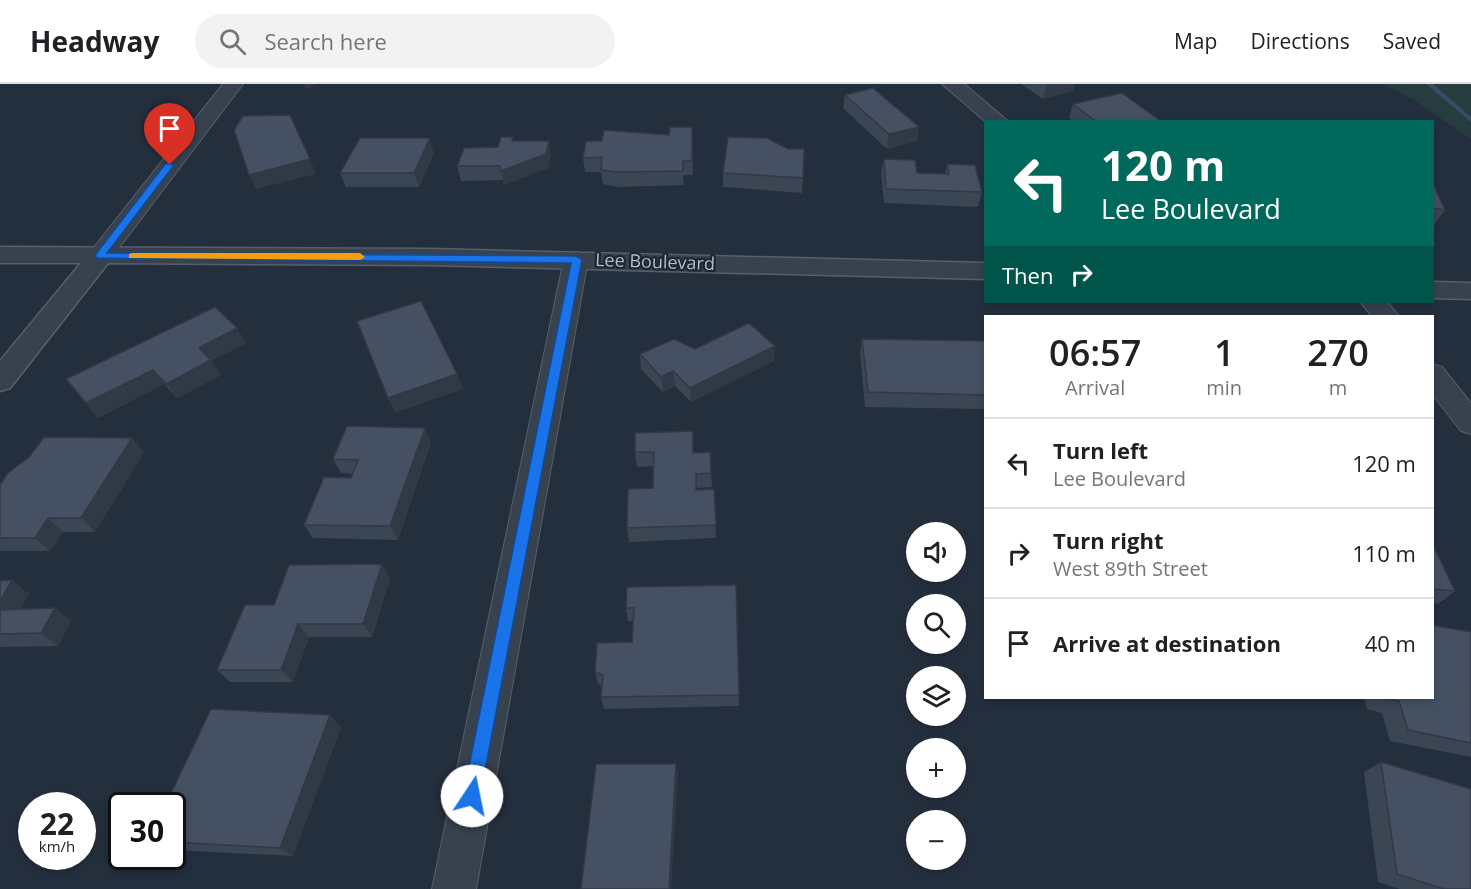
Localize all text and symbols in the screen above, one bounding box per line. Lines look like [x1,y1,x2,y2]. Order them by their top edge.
search box [195,14,615,68]
text: Headway [30,22,159,60]
icon: search [216,25,249,58]
text: Search here [264,26,387,56]
text: Map [1174,27,1217,55]
text: Directions [1250,27,1350,55]
text: Saved [1383,27,1441,55]
pin [144,103,195,165]
icon: arrive [153,112,186,145]
text: 120 m [1101,136,1225,193]
icon: left [1002,144,1080,222]
text: Lee Boulevard [1101,190,1281,227]
street label: Lee Boulevard [595,247,715,275]
icon: right [1065,258,1098,291]
text: Then [1002,260,1053,290]
text: 06:57 [1049,328,1141,377]
text: 1 [1214,328,1235,377]
text: 270 [1307,328,1369,377]
text: Arrival [1065,374,1125,401]
text: min [1206,374,1242,401]
text: m [1329,374,1347,401]
text: Turn left [1053,435,1148,465]
icon: left [1002,447,1035,480]
text: 120 m [1352,448,1416,478]
text: Lee Boulevard [1053,465,1186,492]
map controls [906,522,966,870]
button: sound [906,522,966,582]
text: Turn right [1053,525,1164,555]
icon: right [1002,537,1035,570]
text: 110 m [1352,538,1416,568]
text: West 89th Street [1053,555,1208,582]
button: search [906,594,966,654]
icon: arrive [1002,627,1035,660]
text: Arrive at destination [1053,628,1281,658]
text: 40 m [1365,628,1416,658]
button: layers [906,666,966,726]
button: + [906,738,966,798]
position arrow [440,764,504,828]
speed limit sign: 30 [108,792,186,870]
text: 22 [40,803,74,844]
button: − [906,810,966,870]
text: km/h [39,836,75,856]

